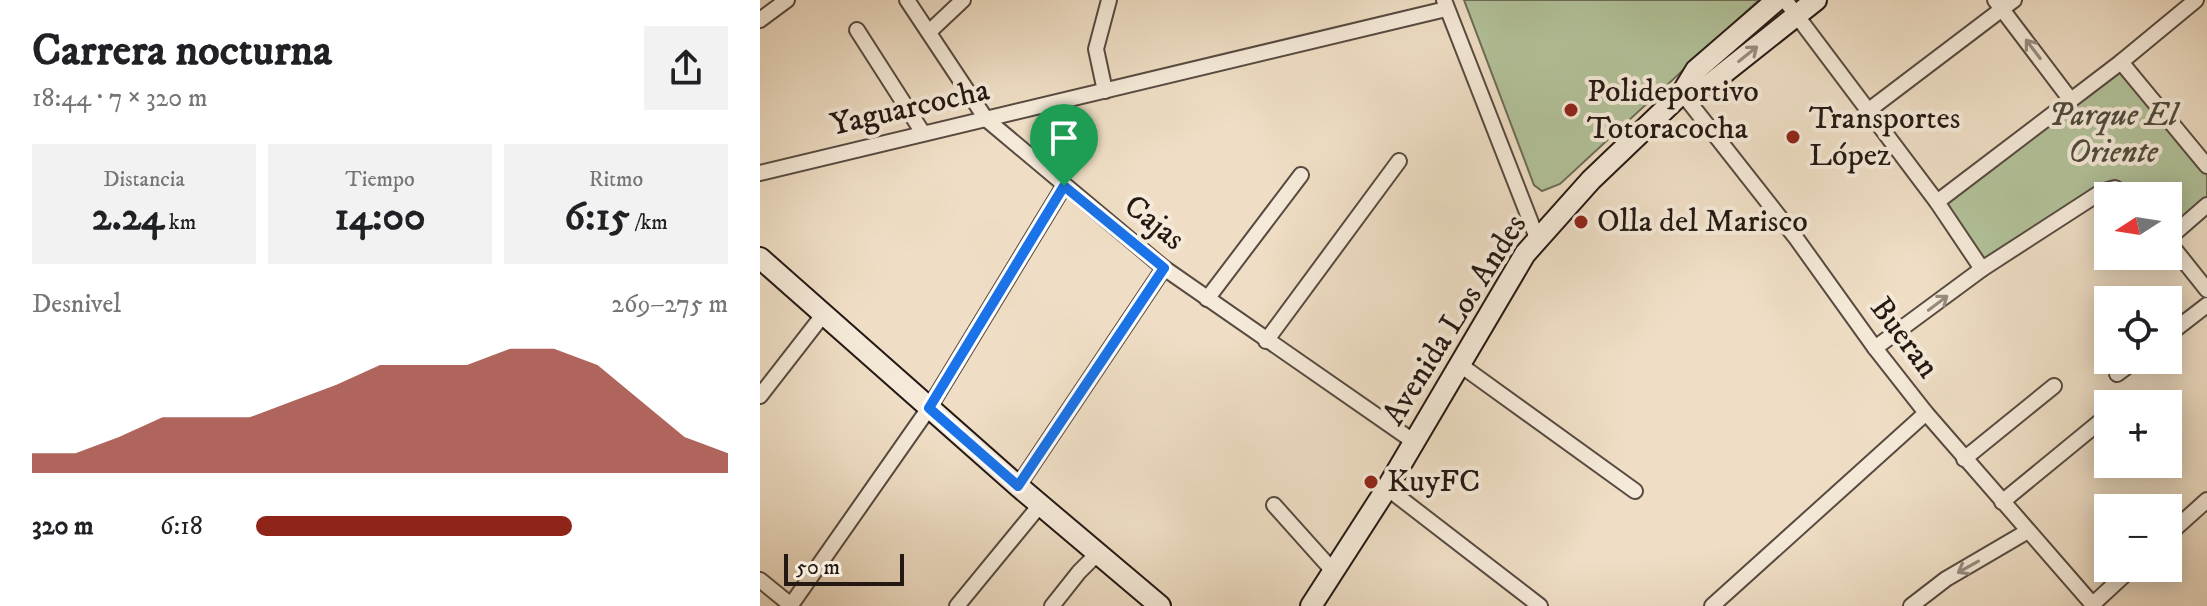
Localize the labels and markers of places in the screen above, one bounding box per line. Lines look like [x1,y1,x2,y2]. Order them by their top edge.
place label: Polideportivo Totoracocha [1587,72,1759,149]
place label: Transportes López [1809,99,1960,176]
marker: Polideportivo Totoracocha [1562,101,1580,119]
pin [1030,104,1098,186]
marker: Transportes López [1784,128,1802,146]
place label: Olla del Marisco [1597,202,1808,242]
marker: Olla del Marisco [1572,213,1590,231]
place label: KuyFC [1387,462,1480,502]
marker: KuyFC [1362,473,1380,491]

